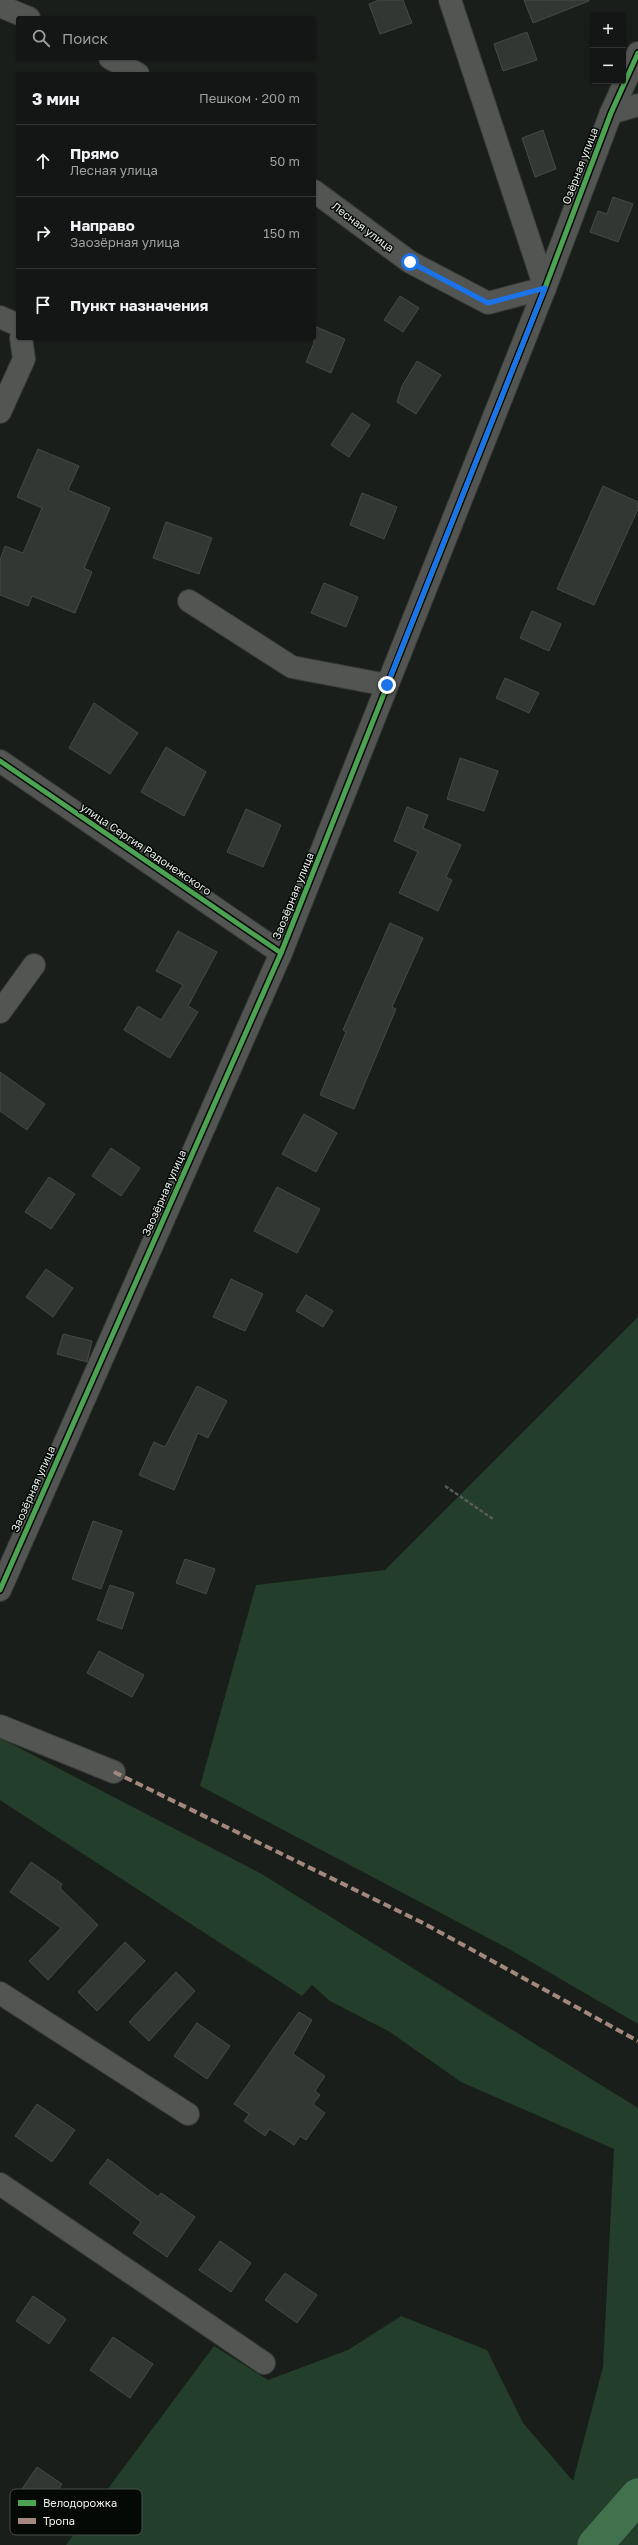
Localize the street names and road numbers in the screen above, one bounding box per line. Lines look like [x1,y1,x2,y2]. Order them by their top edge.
street label: Озёрная улица [559,126,600,206]
street label: Лесная улица [330,199,397,254]
street label: улица Сергия Радонежского [78,800,214,897]
street label: Заозёрная улица [269,850,316,941]
street label: Заозёрная улица [139,1148,188,1238]
street label: Заозёрная улица [8,1444,57,1534]

